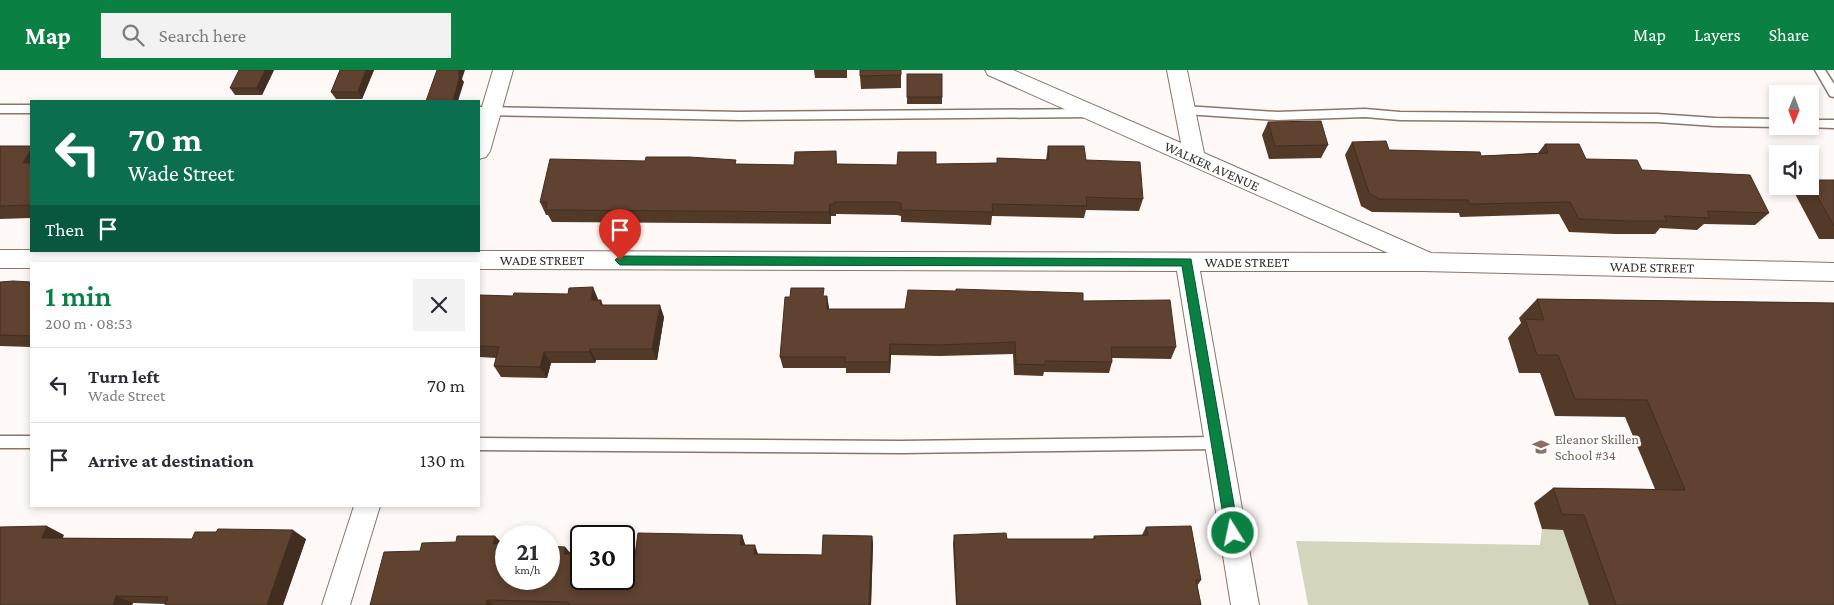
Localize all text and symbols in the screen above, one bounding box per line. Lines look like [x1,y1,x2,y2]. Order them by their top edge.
search box [101,13,451,58]
icon: search [119,21,147,49]
text: Map [25,22,71,49]
text: Search here [159,25,246,46]
text: Map [1633,25,1666,45]
text: Layers [1694,25,1741,45]
text: Share [1769,25,1809,45]
north arrow [1769,85,1819,135]
map controls [1769,85,1819,195]
icon: left [45,120,110,185]
text: 70 m [128,120,202,159]
street label: WALKER AVENUE [1162,138,1262,194]
button: sound [1769,145,1819,195]
text: Wade Street [128,161,234,186]
pin [599,209,641,260]
icon: arrive [94,215,122,243]
icon: arrive [606,216,634,244]
text: Then [45,219,84,240]
street label: WADE STREET [500,252,585,268]
street label: WADE STREET [1205,254,1290,270]
street label: WADE STREET [1610,258,1695,276]
text: 1 min [45,279,112,312]
button: close [413,279,465,331]
text: 200 m · 08:53 [45,315,133,332]
text: Turn left [88,366,160,387]
icon: left [45,371,73,399]
text: 70 m [427,375,465,396]
text: Wade Street [88,387,165,404]
place label: Eleanor Skillen School #34 [1555,431,1639,463]
school or university icon: Eleanor Skillen School #34 [1531,437,1551,457]
icon: arrive [45,446,73,474]
text: Arrive at destination [88,450,254,471]
text: 130 m [420,450,465,471]
position arrow [1206,506,1258,558]
speed limit sign: 30 [570,525,635,590]
text: 21 [516,538,539,565]
text: km/h [515,563,540,577]

